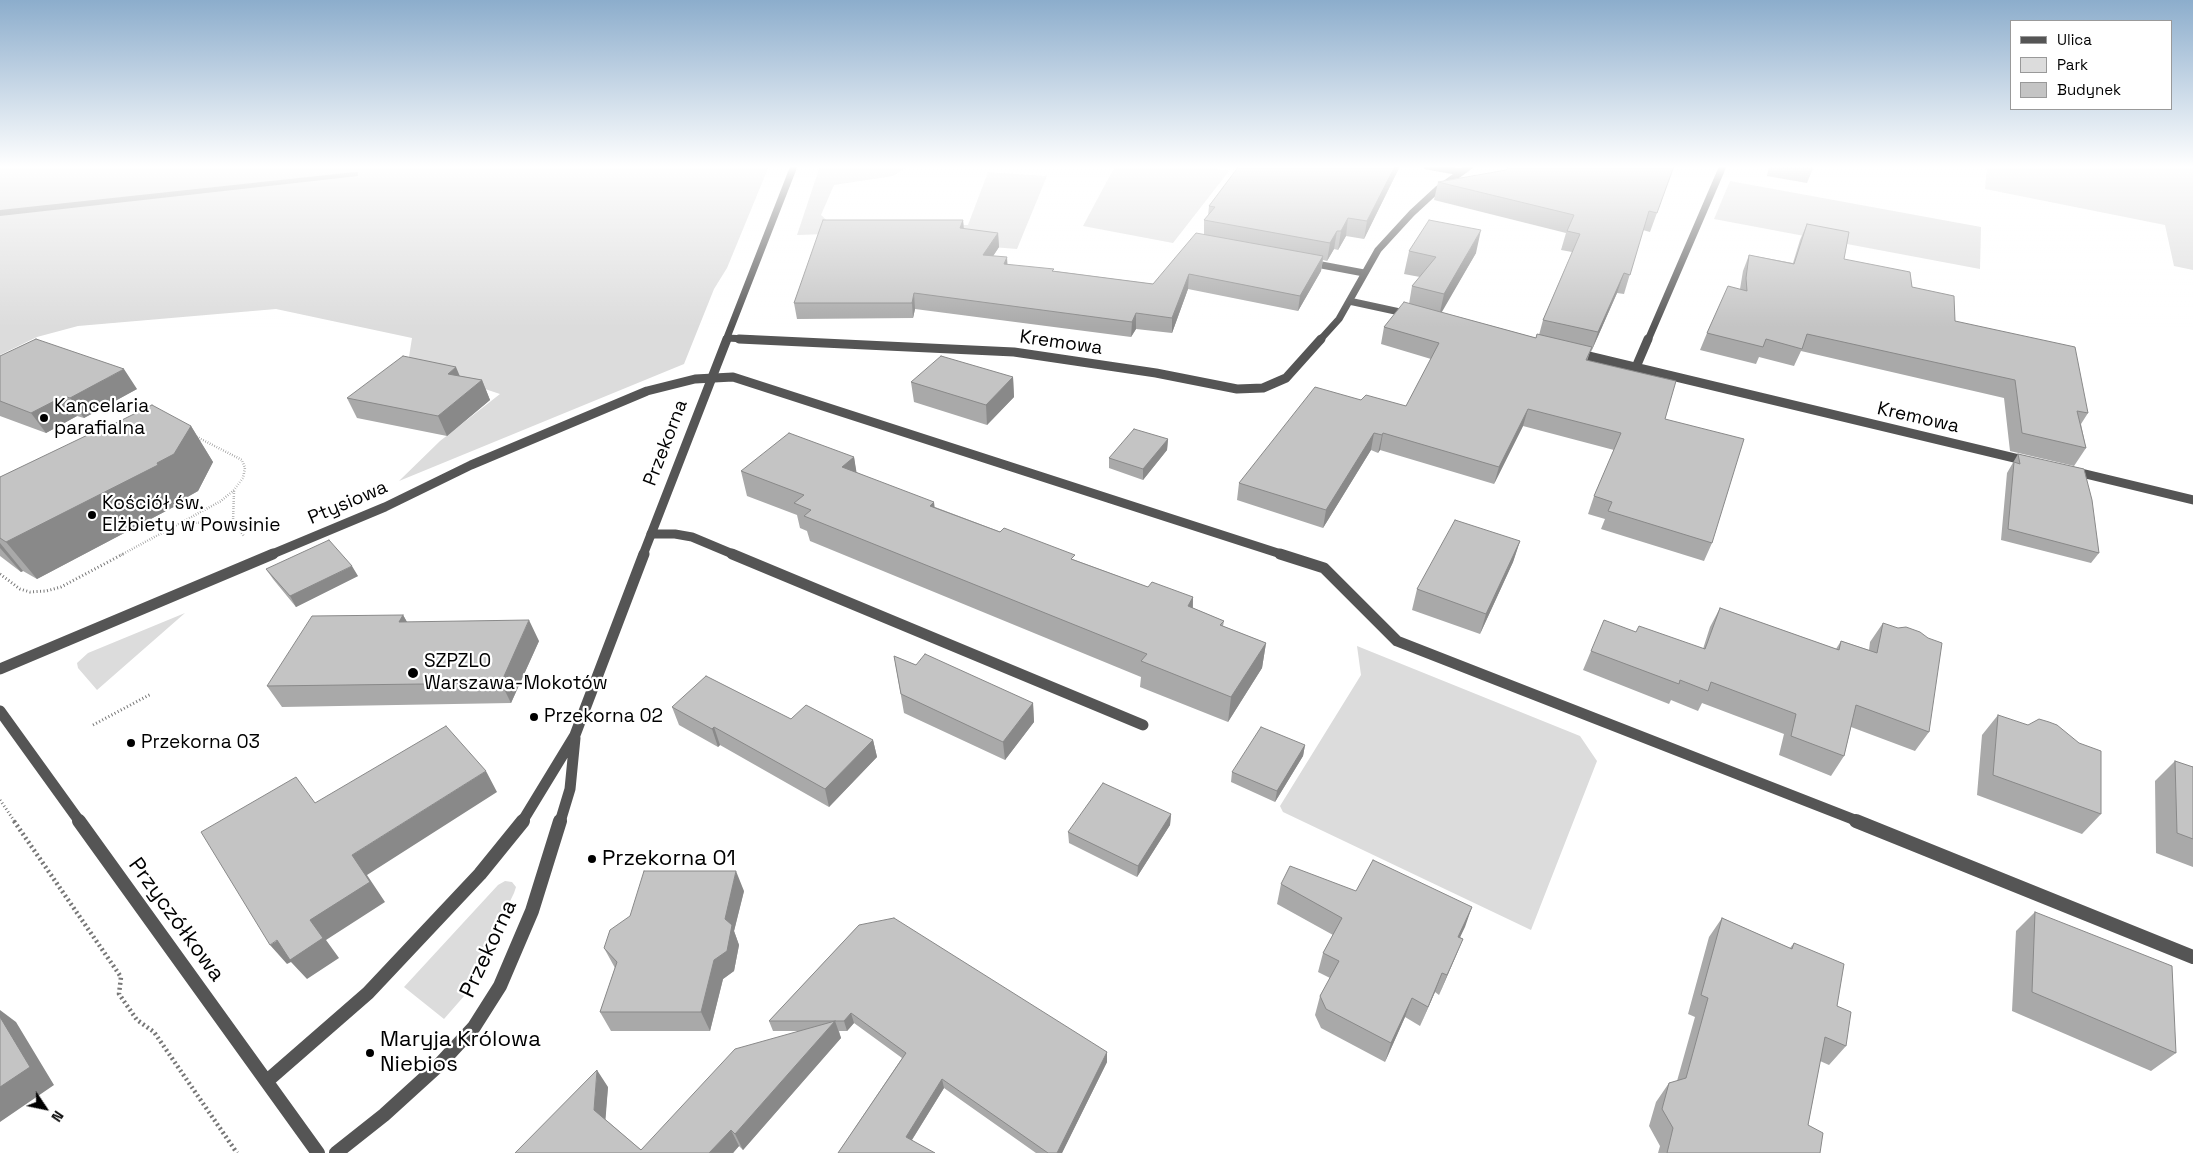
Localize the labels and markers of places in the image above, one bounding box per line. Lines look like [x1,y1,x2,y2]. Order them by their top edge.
place label: Kancelaria parafialna [54,396,149,440]
marker: Kancelaria parafialna [38,412,50,424]
place label: Kościół św. Elżbiety w Powsinie [102,493,280,537]
marker: Kościół św. Elżbiety w Powsinie [86,509,98,521]
place label: SZPZLO Warszawa-Mokotów [424,651,608,695]
marker: SZPZLO Warszawa-Mokotów [406,666,420,680]
place label: Przekorna 02 [544,706,663,728]
marker: Przekorna 02 [528,711,540,723]
place label: Przekorna 03 [141,732,260,754]
marker: Przekorna 03 [125,737,137,749]
place label: Przekorna 01 [602,846,736,872]
marker: Przekorna 01 [586,853,598,865]
place label: Maryja Królowa Niebios [380,1027,541,1078]
marker: Maryja Królowa Niebios [364,1047,376,1059]

